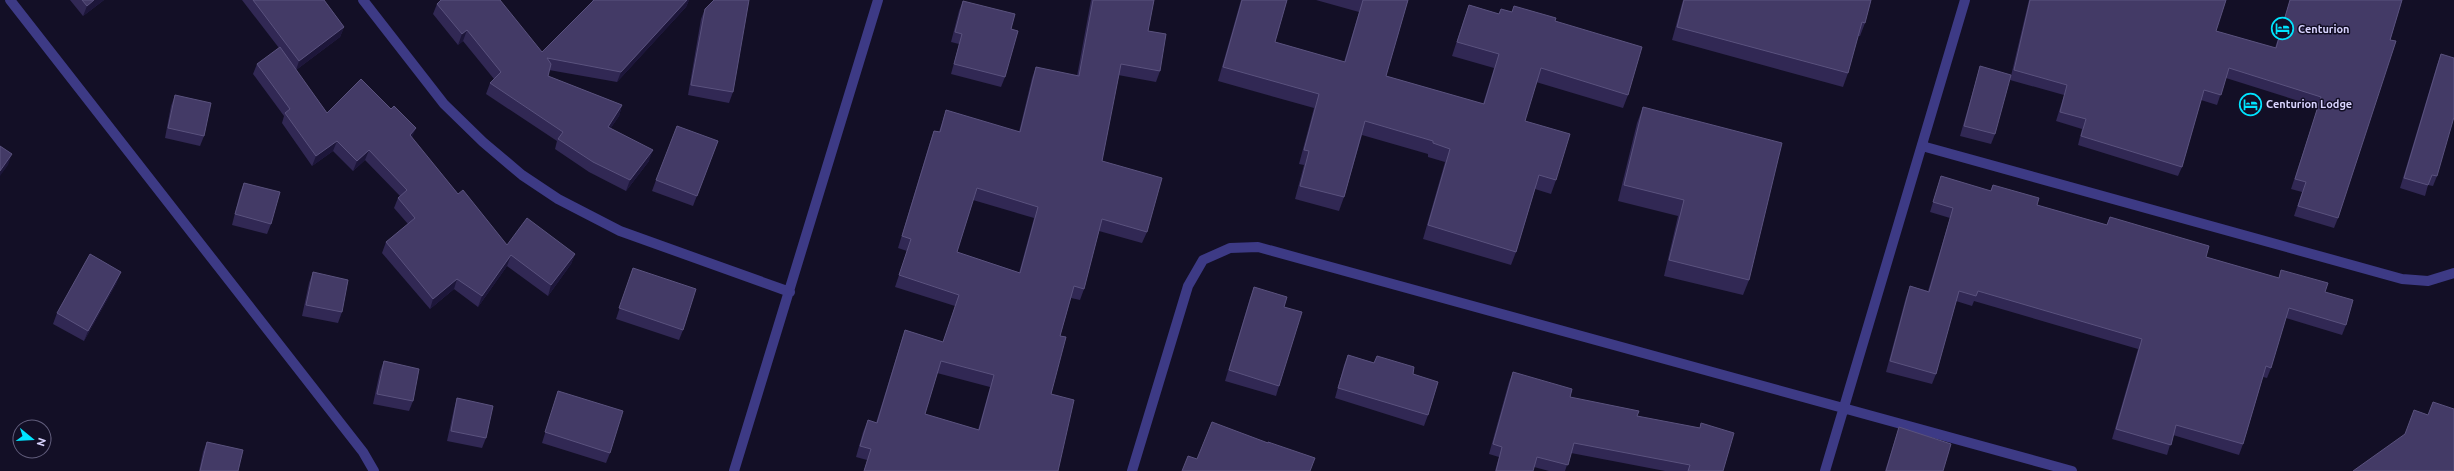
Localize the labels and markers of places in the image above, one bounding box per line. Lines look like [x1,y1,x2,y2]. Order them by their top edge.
hotel icon: Centurion [2269,16,2295,42]
place label: Centurion [2298,23,2350,35]
hotel icon: Centurion Lodge [2238,91,2264,117]
place label: Centurion Lodge [2266,98,2352,110]

